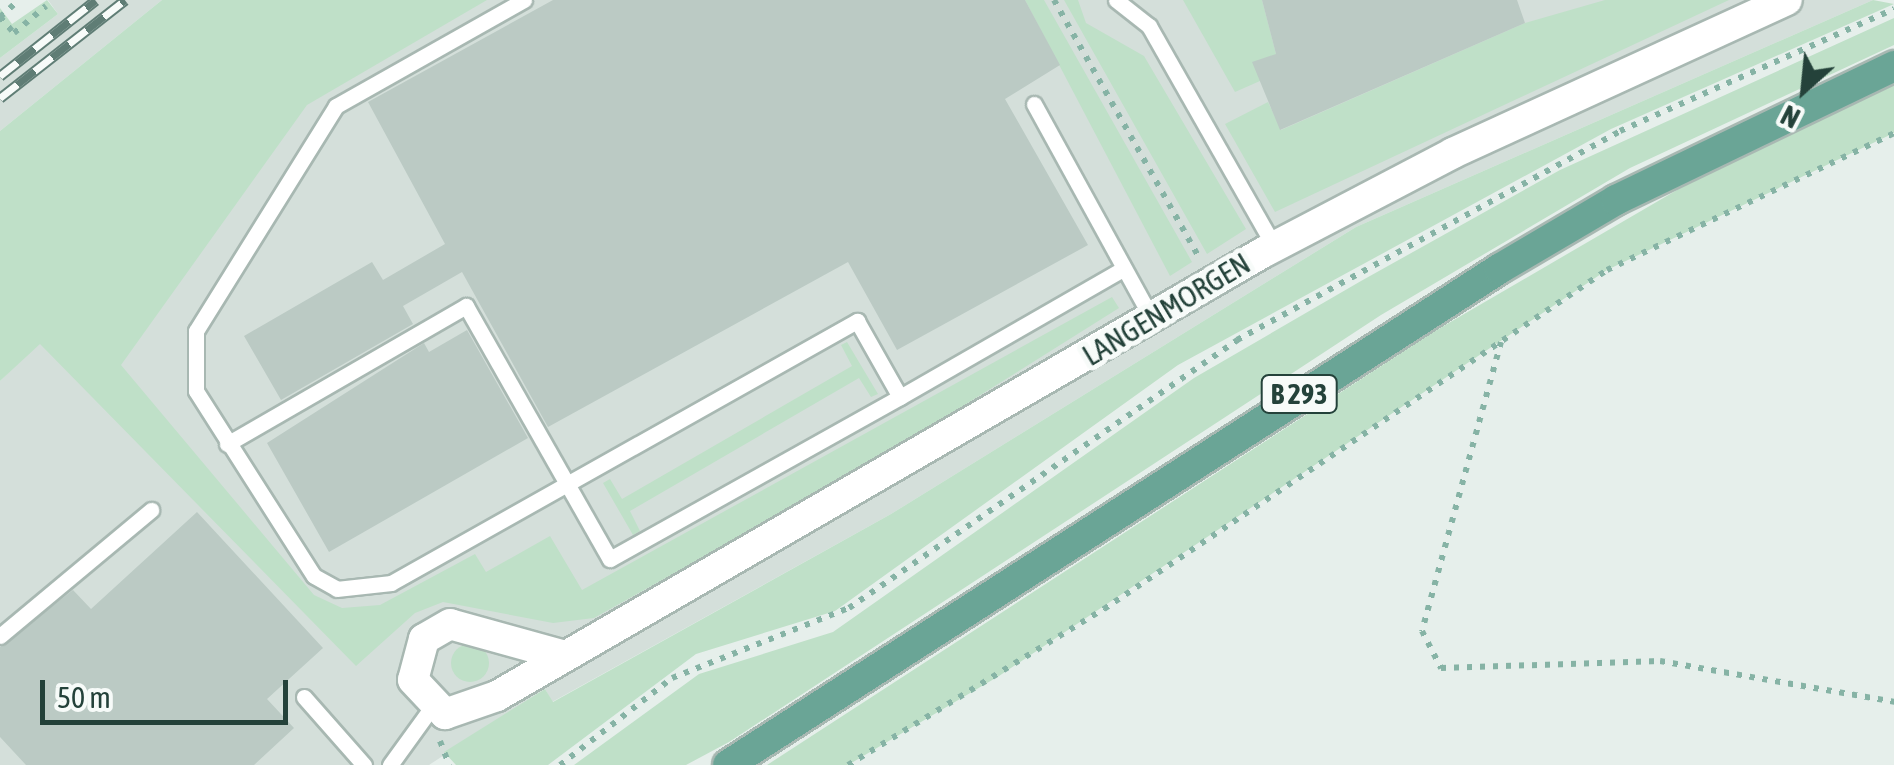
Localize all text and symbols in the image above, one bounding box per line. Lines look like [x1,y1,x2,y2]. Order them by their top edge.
north arrow [1754,40,1854,140]
text: N [1776,99,1805,135]
street label: LANGENMORGEN [1076,245,1256,373]
road number: B 293 [1259,371,1339,417]
scale bar [45,660,292,722]
text: 50 m [57,680,111,714]

